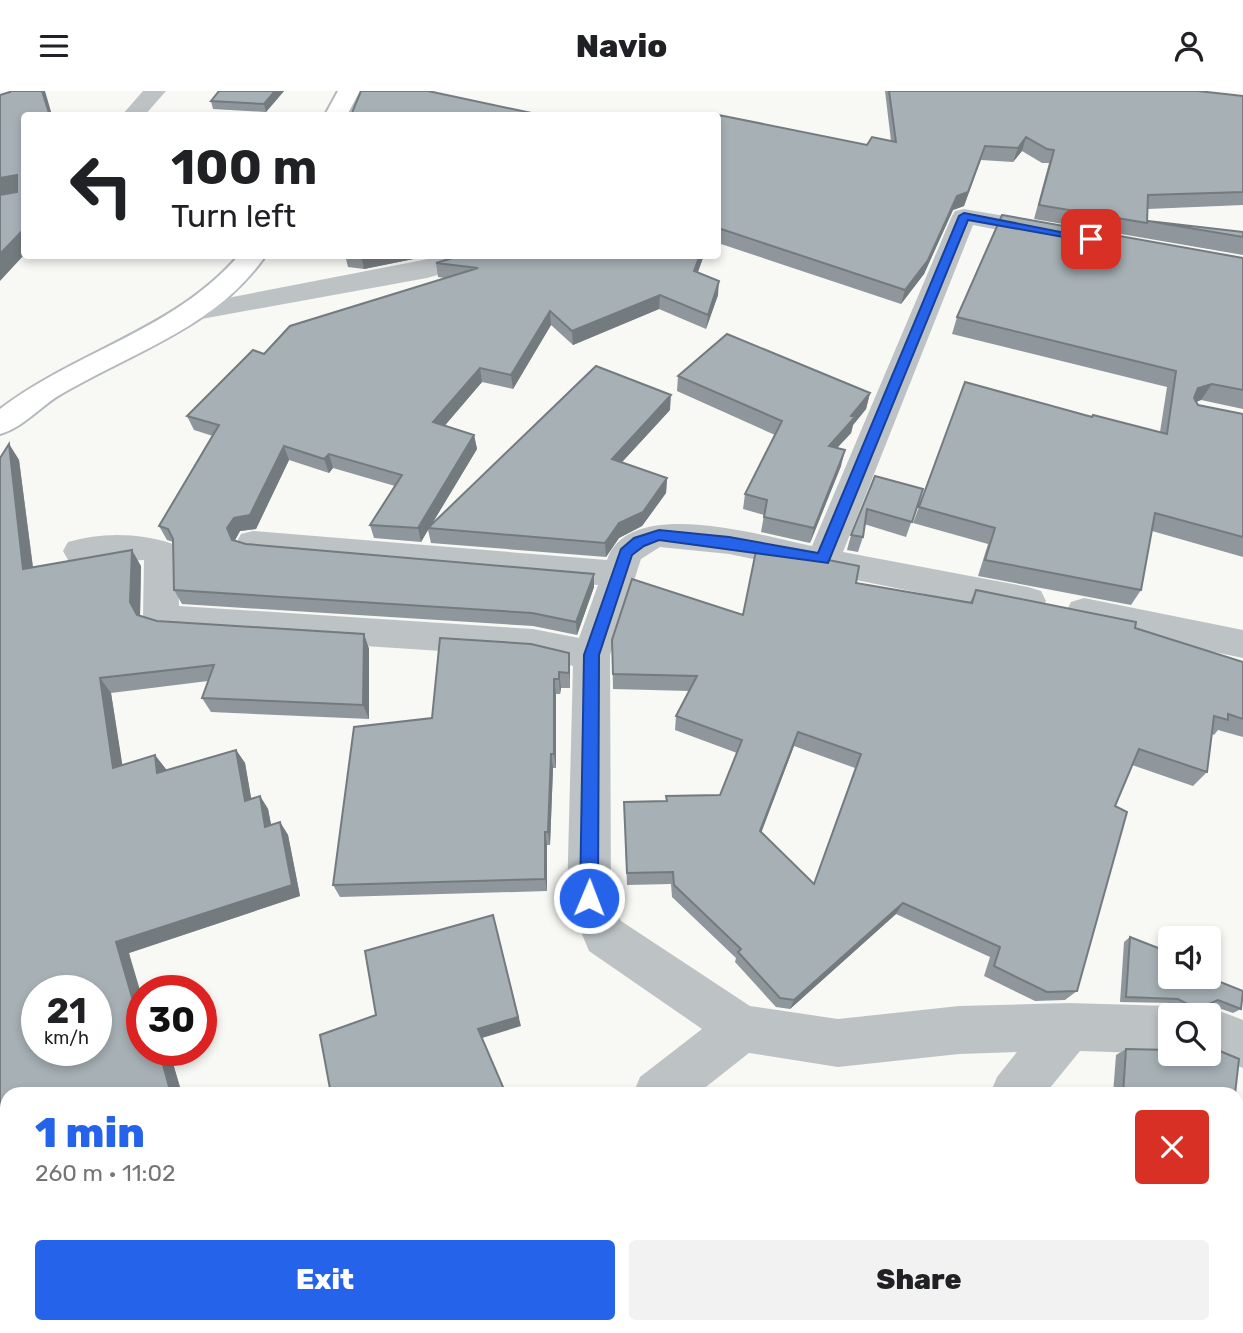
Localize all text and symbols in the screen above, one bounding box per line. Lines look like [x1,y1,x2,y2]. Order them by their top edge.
icon: menu [35,27,73,65]
text: Navio [576,27,667,65]
icon: person [1170,27,1208,65]
text: 100 m [171,138,317,196]
icon: left [56,140,147,231]
text: Turn left [171,197,296,235]
pin [1061,209,1121,269]
icon: arrive [1072,220,1110,258]
position arrow [552,861,626,935]
map controls [1158,926,1221,1066]
button: sound [1158,926,1221,989]
speed limit sign: 30 [126,975,217,1066]
text: 21 [46,990,87,1032]
button: search [1158,1003,1221,1066]
text: km/h [44,1027,89,1049]
text: 1 min [35,1108,145,1158]
button: close [1135,1110,1209,1184]
text: 260 m · 11:02 [35,1159,176,1187]
button: Exit [35,1240,615,1320]
button: Share [629,1240,1209,1320]

